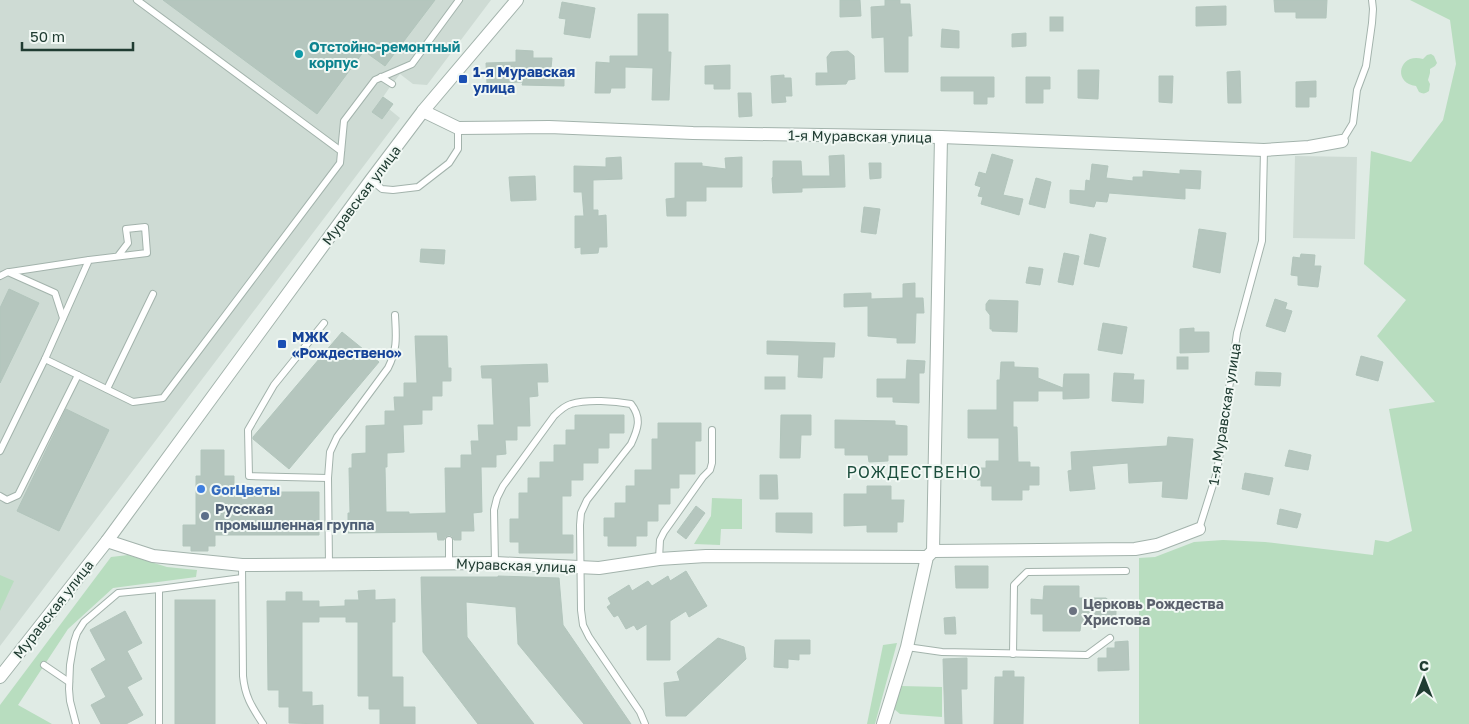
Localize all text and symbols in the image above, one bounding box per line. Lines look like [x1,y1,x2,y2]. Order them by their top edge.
scale bar [22,20,134,52]
text: 50 m [30,27,65,45]
place label: Отстойно-ремонтный корпус [309,38,460,71]
marker: Отстойно-ремонтный корпус [293,48,305,60]
place label: 1-я Муравская улица [473,63,575,96]
marker: 1-я Муравская улица [457,73,469,85]
street label: 1-я Муравская улица [788,126,932,146]
street label: Муравская улица [318,142,404,248]
place label: МЖК «Рождествено» [292,328,402,361]
marker: МЖК «Рождествено» [276,338,288,350]
street label: 1-я Муравская улица [1204,342,1244,486]
district label: РОЖДЕСТВЕНО [846,462,982,482]
place label: GorЦветы [211,481,280,498]
marker: GorЦветы [195,483,207,495]
place label: Русская промышленная группа [215,500,374,533]
marker: Русская промышленная группа [199,510,211,522]
street label: Муравская улица [456,554,576,576]
street label: Муравская улица [9,556,97,662]
place label: Церковь Рождества Христова [1083,595,1224,628]
marker: Церковь Рождества Христова [1067,605,1079,617]
north arrow [1399,654,1449,704]
text: С [1419,657,1429,674]

